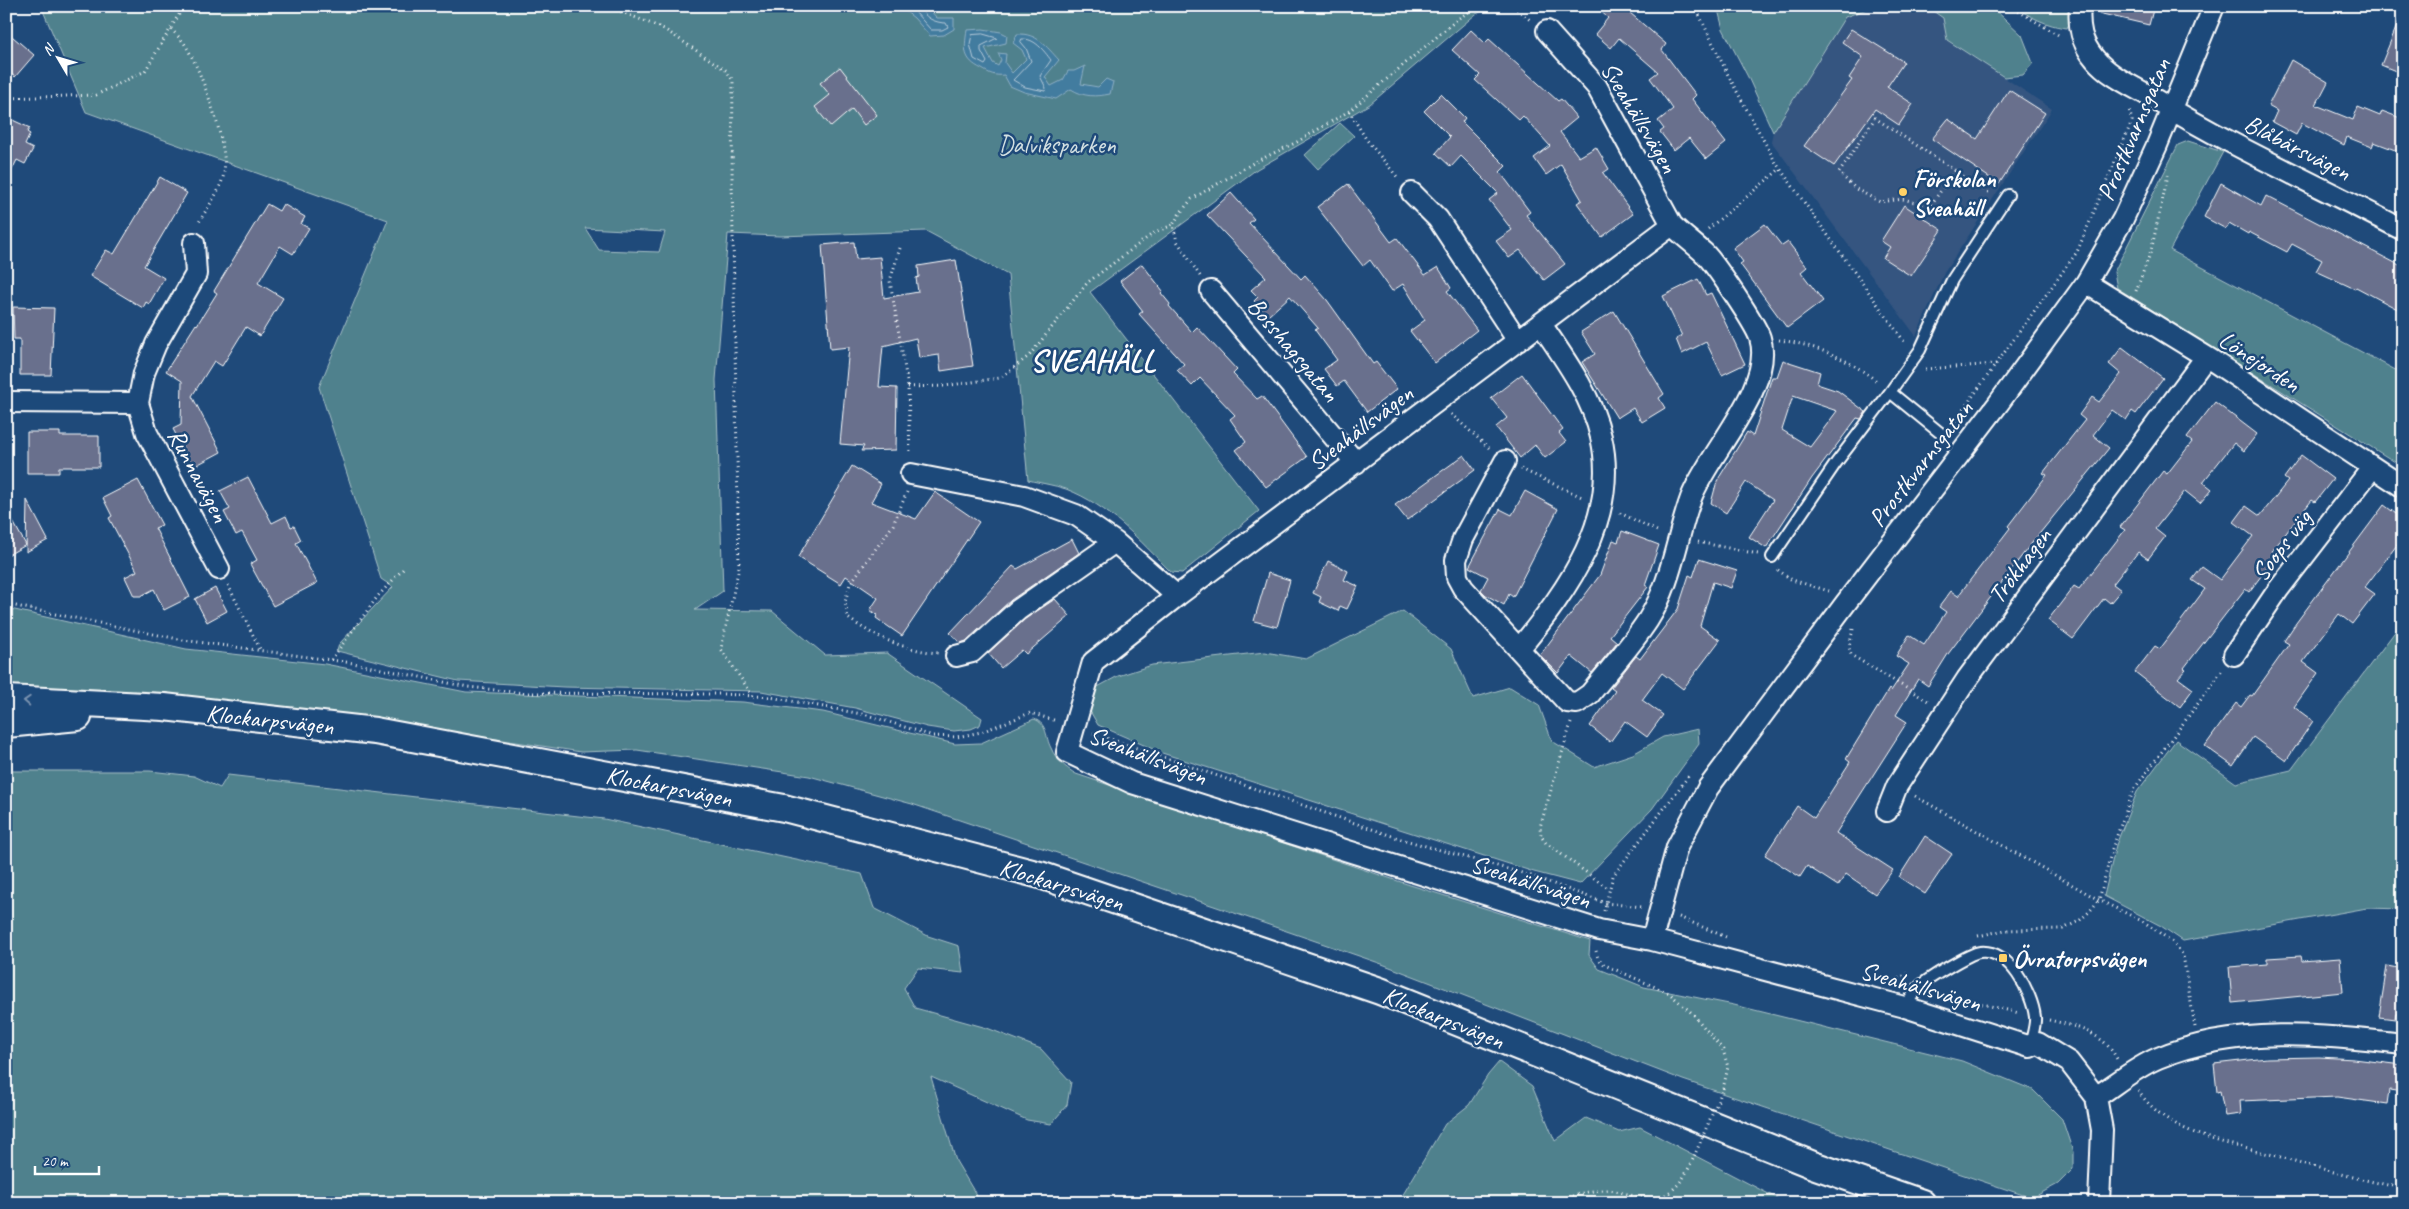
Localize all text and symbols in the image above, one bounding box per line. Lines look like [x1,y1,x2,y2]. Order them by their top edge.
north arrow [32,32,82,82]
text: N [39,40,59,59]
street label: Prostkvarnsgatan [2089,52,2179,206]
street label: Sveahällsvägen [1593,56,1685,180]
street label: Blåbärsvägen [2239,107,2357,189]
park label: Dalviksparken [998,129,1117,161]
place label: Förskolan Sveahäll [1913,163,1996,224]
marker: Förskolan Sveahäll [1897,186,1909,198]
street label: Bosshagsgatan [1240,291,1347,409]
street label: Lönejorden [2213,324,2307,400]
district label: SVEAHÄLL [1030,342,1156,380]
street label: Sveahällsvägen [1301,377,1420,478]
street label: Prostkvarnsgatan [1861,393,1981,533]
street label: Runnavägen [160,423,237,529]
street label: Soops väg [2244,502,2320,588]
street label: Trökhagen [1981,521,2059,610]
one-way arrow [23,696,31,707]
street label: Klockarpsvägen [205,697,336,743]
street label: Sveahällsvägen [1084,719,1212,793]
street label: Klockarpsvägen [603,759,735,815]
street label: Sveahällsvägen [1467,848,1595,917]
street label: Klockarpsvägen [996,851,1128,919]
place label: Övratorpsvägen [2013,943,2147,975]
marker: Övratorpsvägen [1997,952,2009,964]
street label: Sveahällsvägen [1857,954,1985,1020]
street label: Klockarpsvägen [1378,979,1510,1057]
scale bar [35,1144,99,1176]
text: 20 m [42,1152,69,1171]

